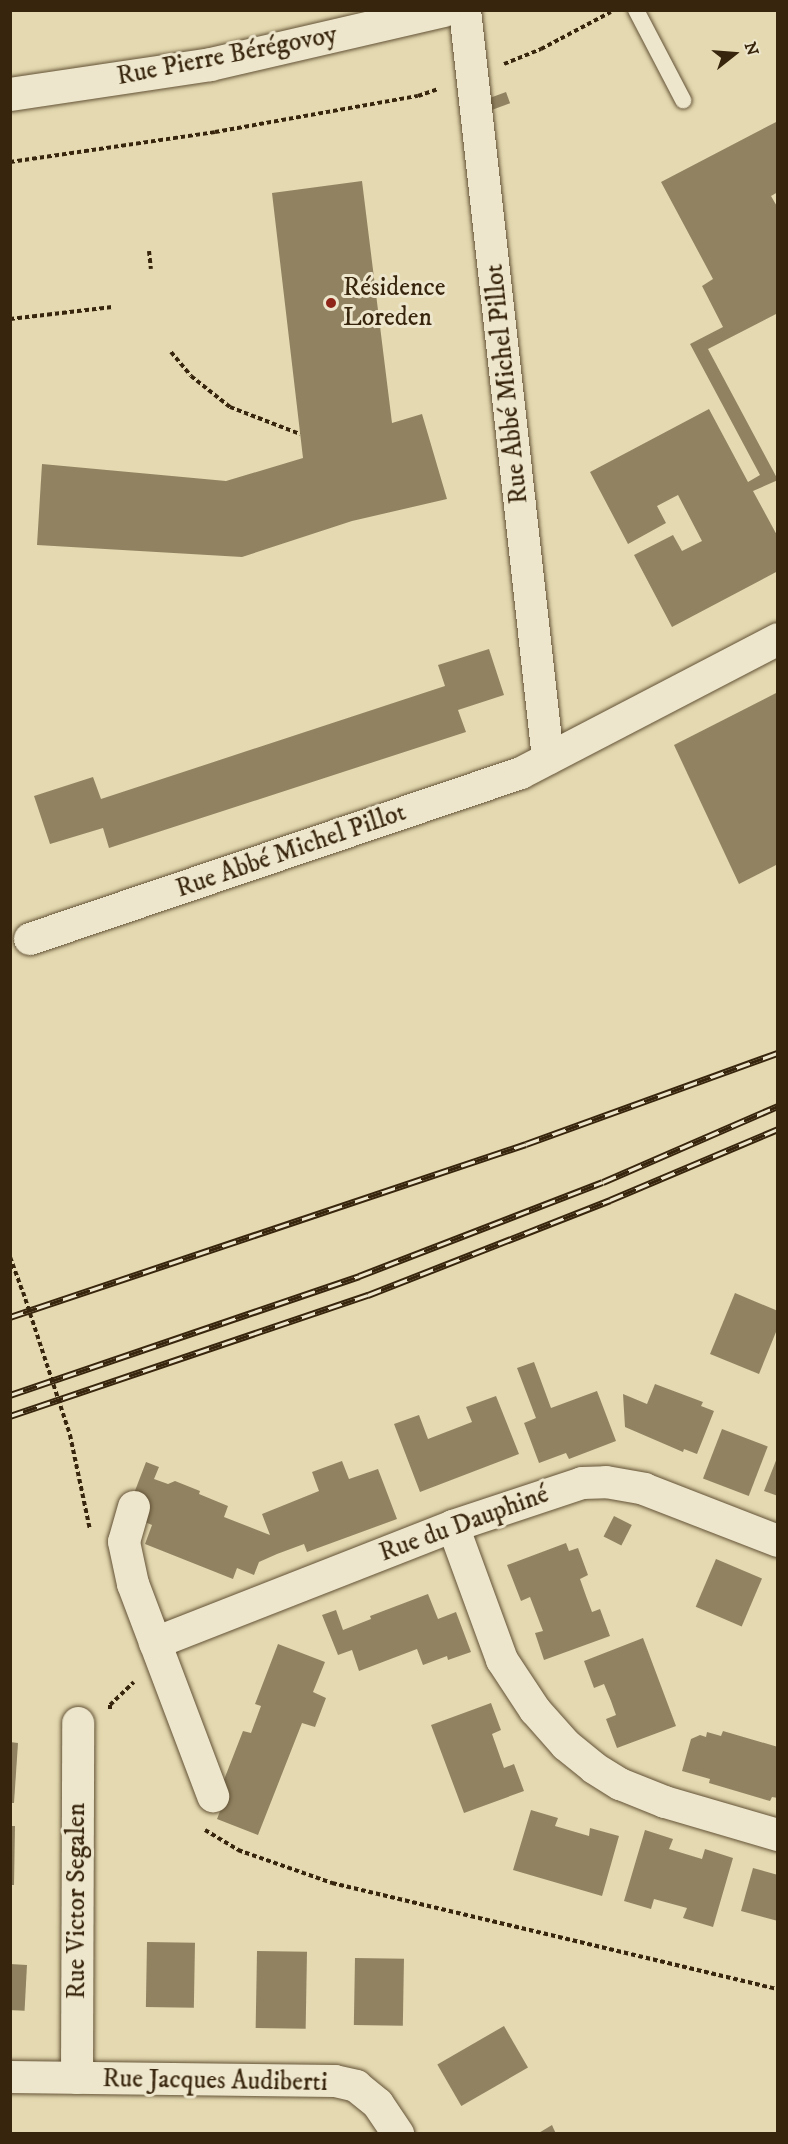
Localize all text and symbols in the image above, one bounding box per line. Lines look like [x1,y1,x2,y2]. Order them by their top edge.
street label: Rue Pierre Bérégovoy [114,19,340,93]
north arrow [704,24,764,84]
text: N [740,40,763,58]
street label: Rue Abbé Michel Pillot [479,262,535,506]
place label: Résidence Loreden [343,272,446,334]
marker: Résidence Loreden [324,296,338,310]
street label: Rue Abbé Michel Pillot [172,797,410,905]
street label: Rue du Dauphiné [375,1479,553,1569]
street label: Rue Victor Segalen [61,1803,93,1999]
street label: Rue Jacques Audiberti [102,2063,328,2099]

